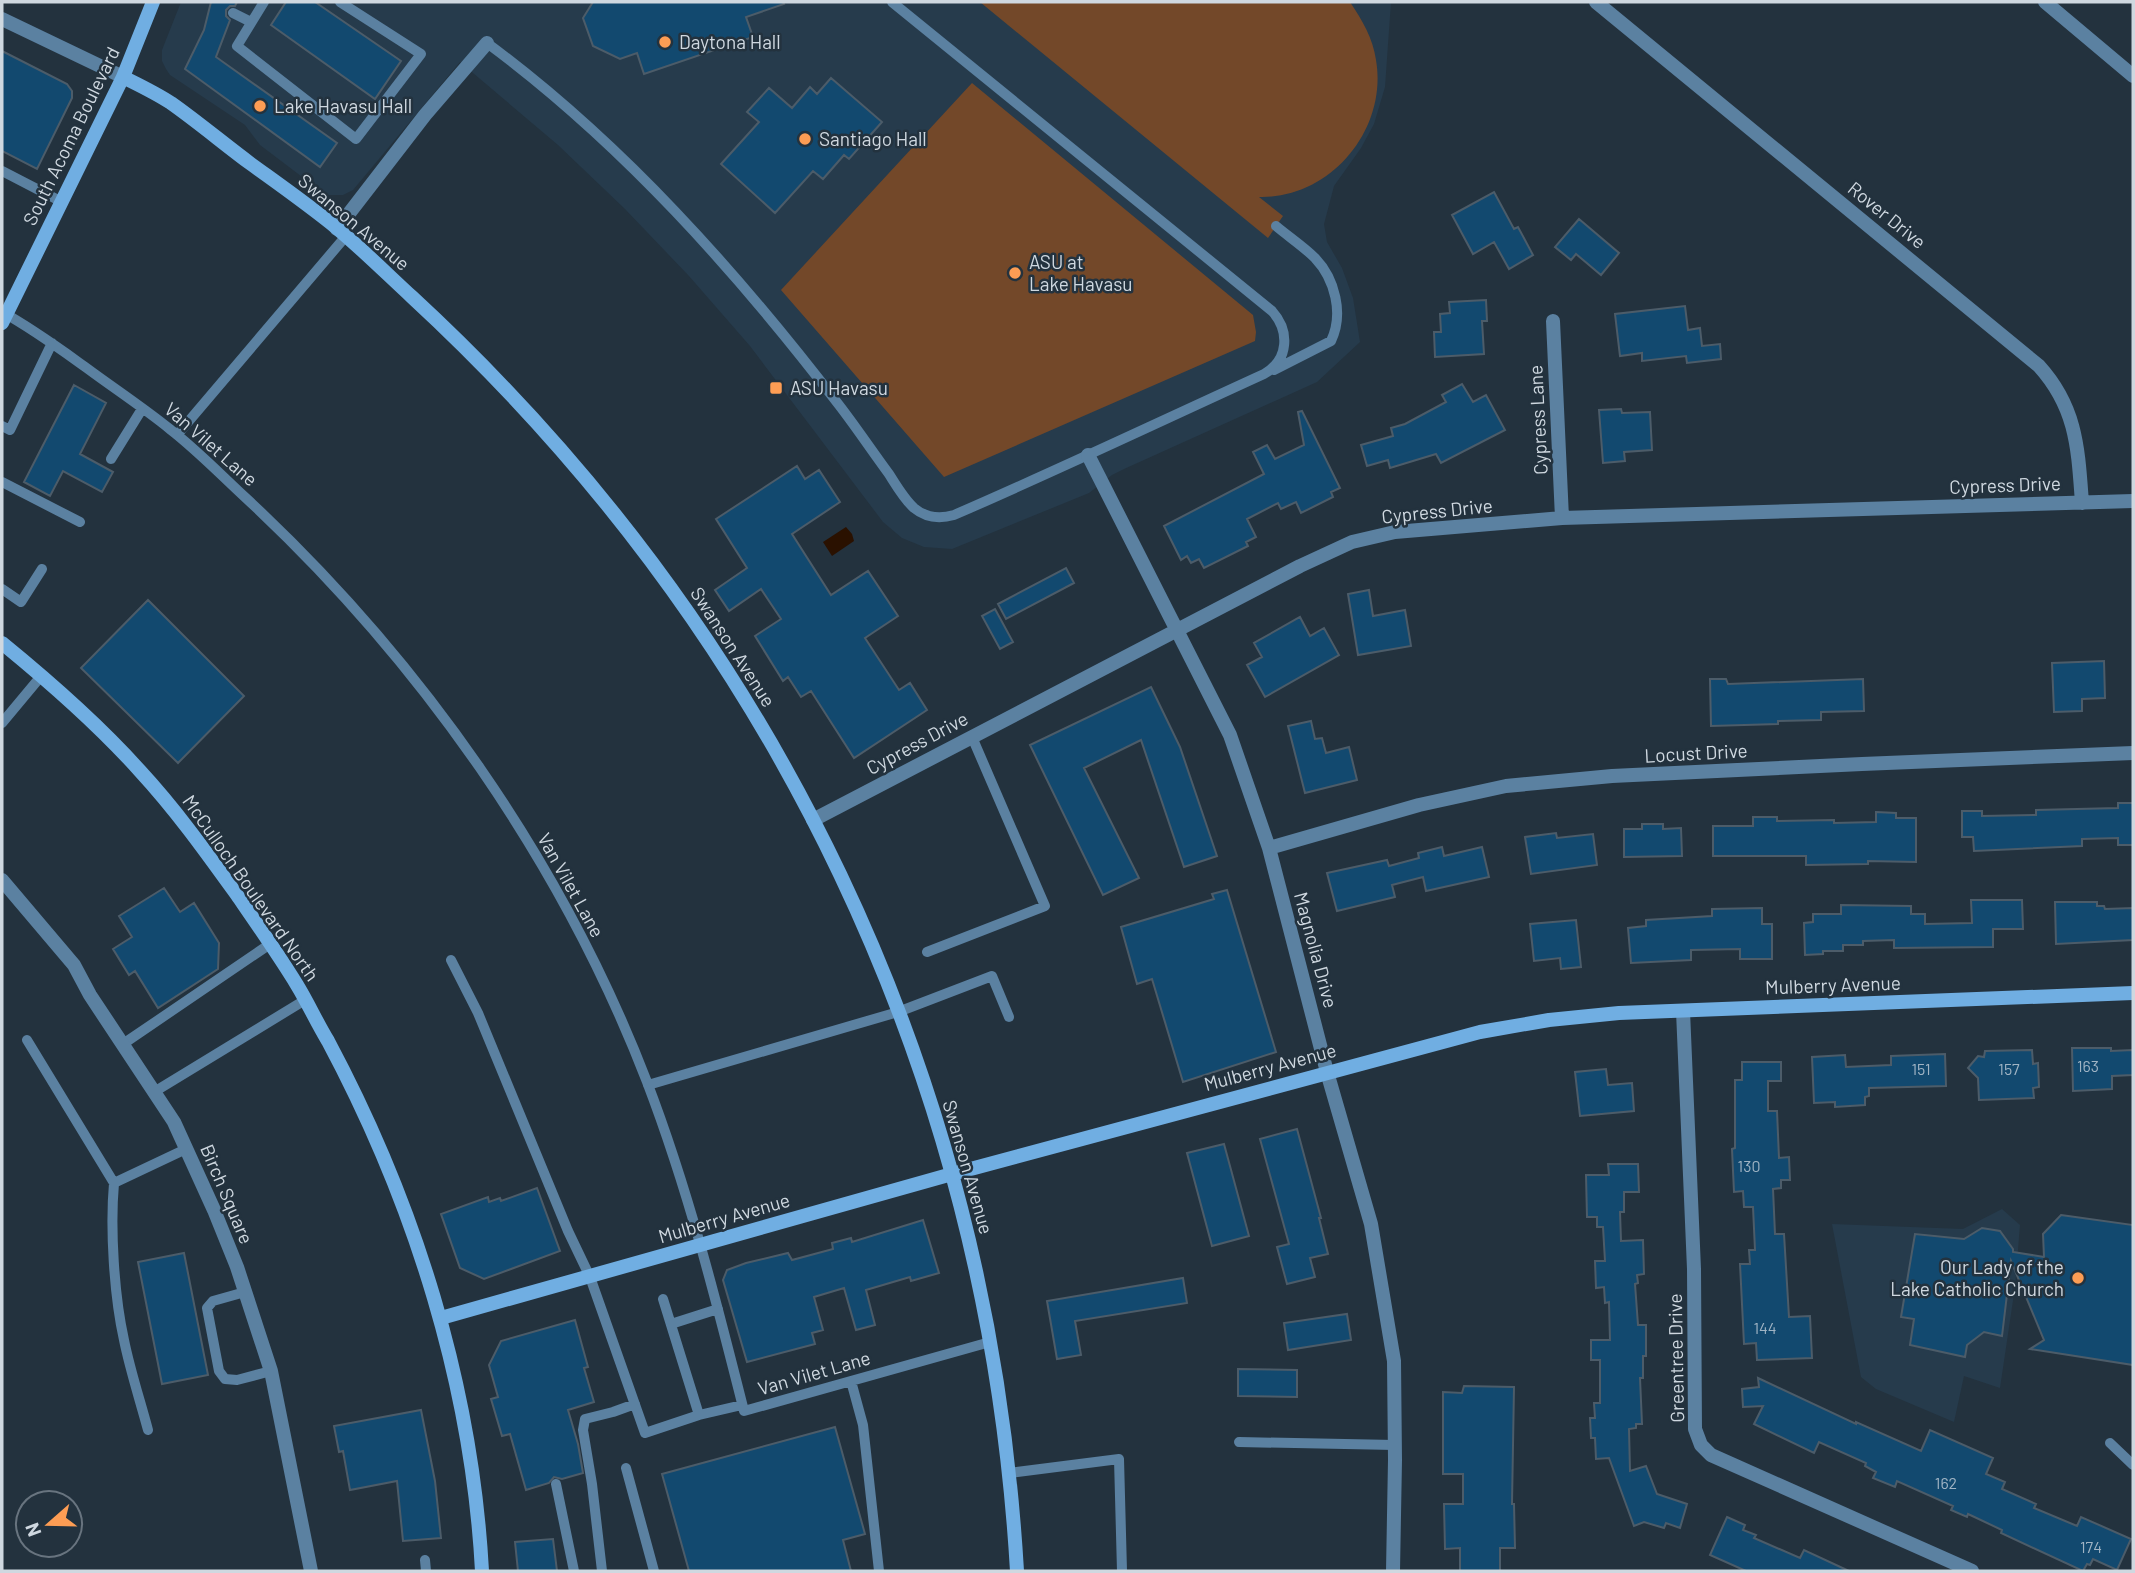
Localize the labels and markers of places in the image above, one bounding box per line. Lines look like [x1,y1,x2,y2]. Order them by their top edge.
place label: Daytona Hall [679,30,781,53]
marker: Daytona Hall [657,34,673,50]
place label: Lake Havasu Hall [274,94,412,117]
marker: Lake Havasu Hall [252,98,268,114]
place label: Santiago Hall [819,127,927,150]
marker: Santiago Hall [797,131,813,147]
place label: ASU at Lake Havasu [1029,250,1132,295]
marker: ASU at Lake Havasu [1007,265,1023,281]
place label: ASU Havasu [790,376,888,399]
marker: ASU Havasu [768,380,784,396]
place label: Our Lady of the Lake Catholic Church [1890,1255,2064,1300]
marker: Our Lady of the Lake Catholic Church [2070,1270,2086,1286]

